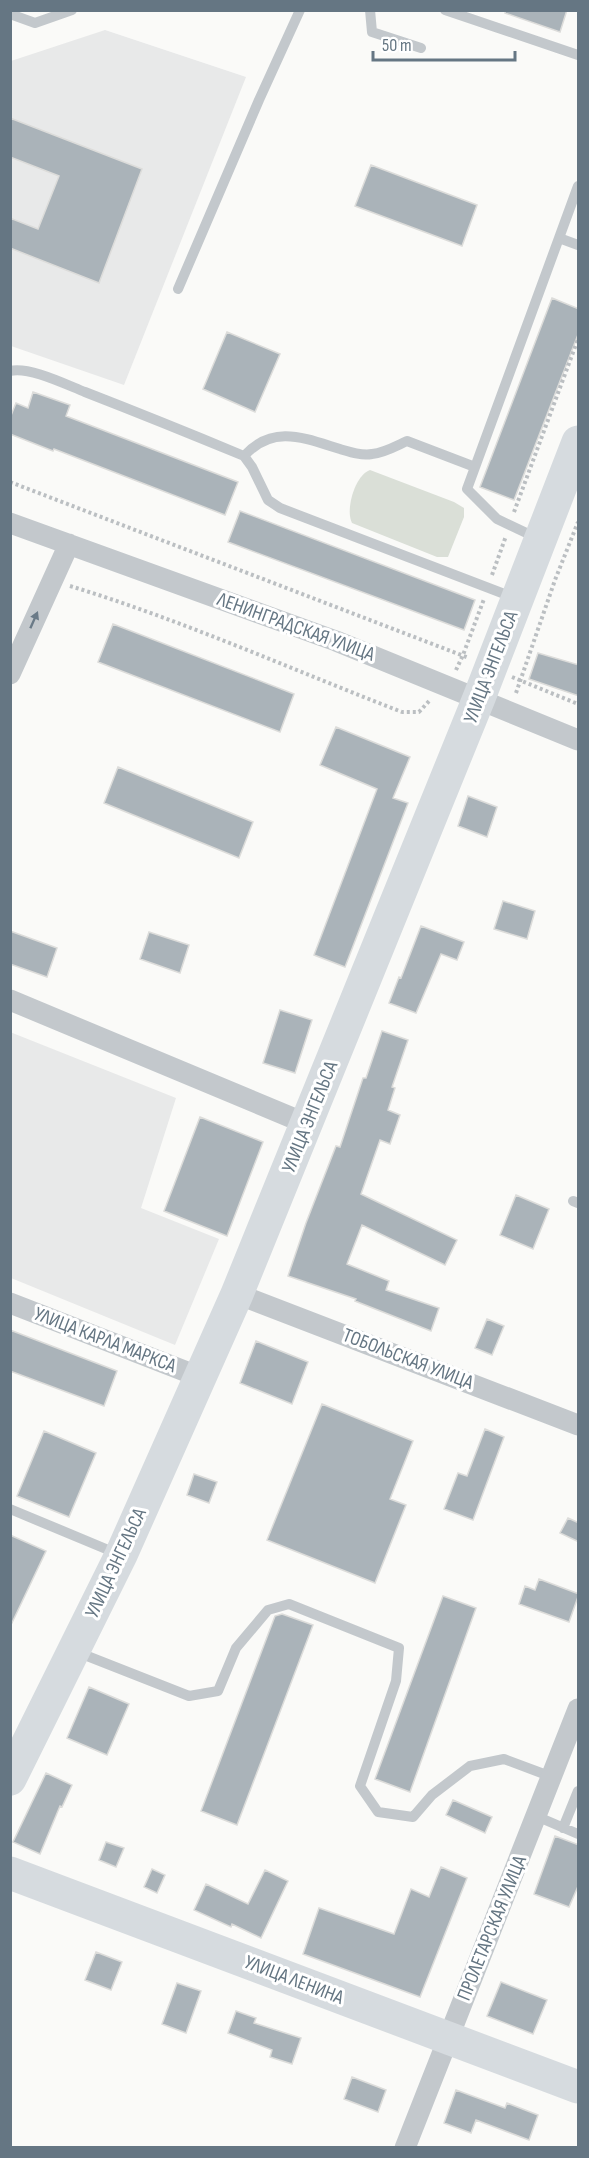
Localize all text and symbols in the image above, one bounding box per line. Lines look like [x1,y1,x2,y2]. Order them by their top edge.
scale bar [373,24,516,62]
text: 50 m [382,35,412,56]
street label: ЛЕНИНГРАДСКАЯ УЛИЦА [213,587,378,667]
street label: УЛИЦА ЭНГЕЛЬСА [459,607,524,727]
one-way arrow [30,612,39,629]
street label: УЛИЦА ЭНГЕЛЬСА [277,1057,343,1176]
street label: УЛИЦА КАРЛА МАРКСА [31,1302,180,1378]
street label: ТОБОЛЬСКАЯ УЛИЦА [339,1323,477,1395]
street label: УЛИЦА ЭНГЕЛЬСА [80,1504,152,1622]
street label: ПРОЛЕТАРСКАЯ УЛИЦА [452,1852,532,2004]
street label: УЛИЦА ЛЕНИНА [241,1950,347,2010]

